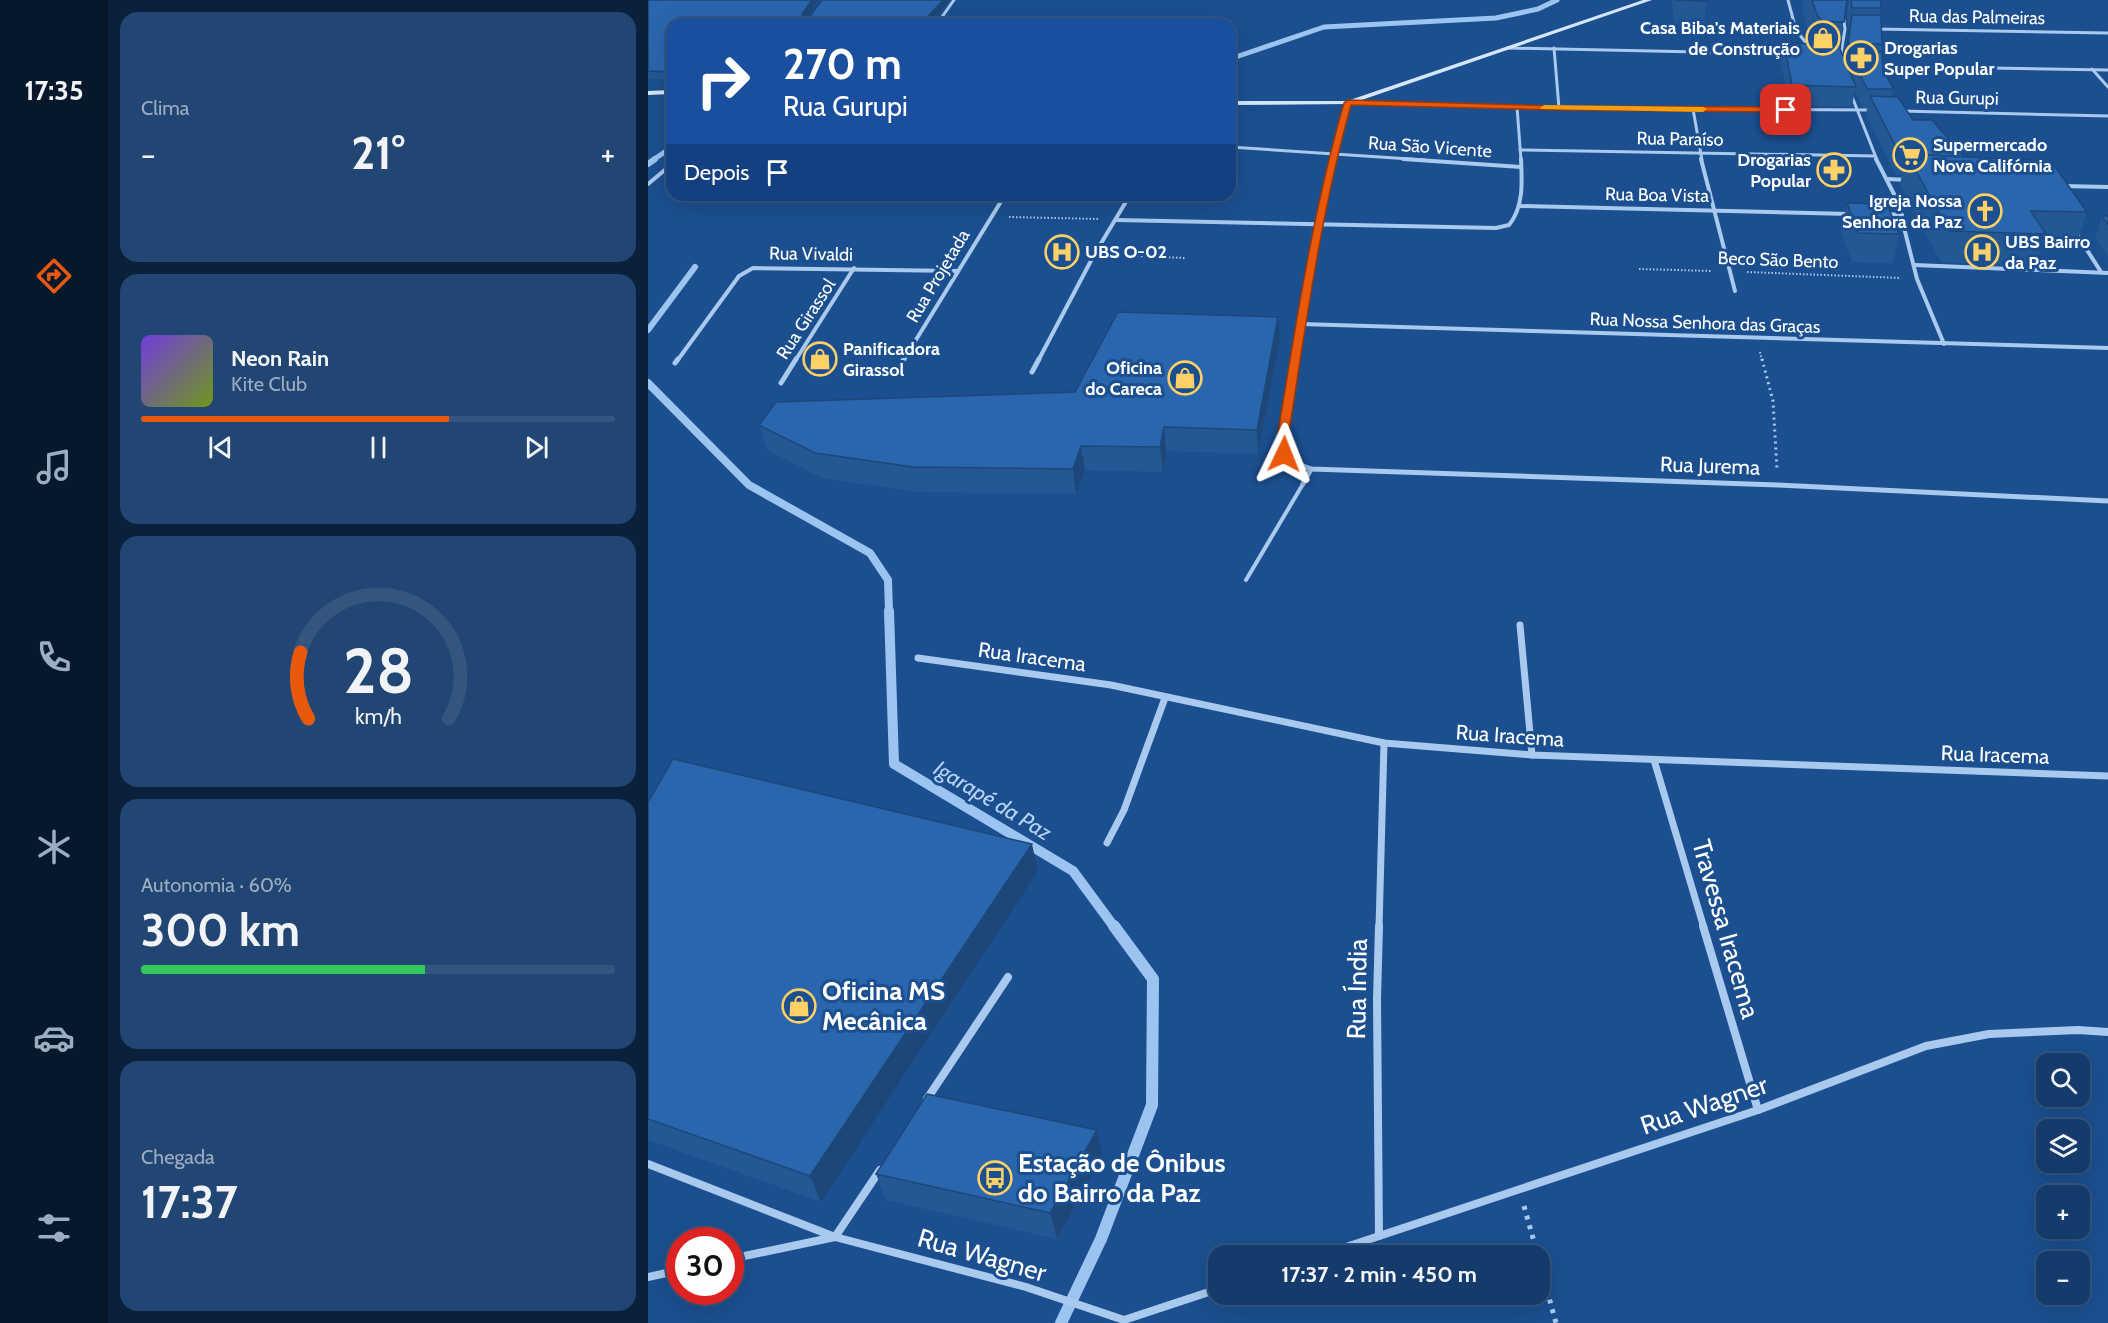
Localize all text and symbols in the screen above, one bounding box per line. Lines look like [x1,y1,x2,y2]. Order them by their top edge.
street label: Rua das Palmeiras [1909,5,2045,29]
place label: Casa Biba's Materiais de Construção [1640,17,1800,60]
shop icon: Casa Biba's Materiais de Construção [1805,20,1841,56]
place label: Drogarias Super Popular [1884,37,1995,80]
text: 270 m [783,38,902,90]
pharmacy icon: Drogarias Super Popular [1843,40,1879,76]
icon: right [684,42,762,120]
text: 17:35 [25,74,83,107]
pin [1760,84,1811,135]
street label: Rua Gurupi [1915,86,1999,110]
text: Rua Gurupi [783,90,908,123]
icon: arrive [1769,93,1802,126]
text: Clima [141,96,189,120]
text: 21° [351,126,405,180]
street label: Rua Paraíso [1636,127,1724,151]
street label: Rua São Vicente [1367,132,1493,162]
text: − [141,134,156,174]
text: + [600,134,615,174]
place label: Supermercado Nova Califórnia [1933,134,2052,177]
supermarket icon: Supermercado Nova Califórnia [1892,137,1928,173]
place label: Drogarias Popular [1737,149,1811,192]
pharmacy icon: Drogarias Popular [1816,152,1852,188]
icon: arrive [761,156,794,189]
text: Depois [684,159,749,186]
street label: Rua Boa Vista [1605,183,1709,207]
place label: Igreja Nossa Senhora da Paz [1842,190,1962,233]
church icon: Igreja Nossa Senhora da Paz [1967,193,2003,229]
street label: Rua Projetada [902,225,975,327]
place label: UBS Bairro da Paz [2005,231,2090,274]
hospital icon: UBS O-02 [1044,234,1080,270]
hospital icon: UBS Bairro da Paz [1964,234,2000,270]
place label: UBS O-02 [1085,241,1167,263]
street label: Rua Vivaldi [769,242,853,266]
street label: Beco São Bento [1717,247,1839,273]
icon: directions [33,255,75,297]
street label: Rua Girassol [772,274,841,363]
street label: Rua Nossa Senhora das Graças [1589,308,1821,338]
place label: Panificadora Girassol [843,338,940,381]
shop icon: Panificadora Girassol [802,341,838,377]
text: Neon Rain [231,345,329,372]
place label: Oficina do Careca [1085,357,1162,400]
shop icon: Oficina do Careca [1167,360,1203,396]
text: Kite Club [231,372,307,396]
position arrow [1252,422,1316,486]
icon: previous [204,431,237,464]
icon: pause [362,431,395,464]
icon: next [520,431,553,464]
icon: music [33,446,75,488]
street label: Rua Jurema [1660,451,1760,480]
text: 28 [343,633,413,709]
icon: phone [33,636,75,678]
street label: Rua Iracema [977,637,1088,676]
text: km/h [355,703,401,729]
street label: Rua Iracema [1455,719,1565,752]
street label: Rua Iracema [1940,740,2050,769]
water label: Igarapé da Paz [929,755,1057,846]
icon: climate [33,826,75,868]
street label: Travessa Iracema [1685,836,1767,1023]
text: Autonomia · 60% [141,873,292,897]
text: 300 km [141,903,300,957]
street label: Rua Índia [1340,938,1374,1040]
place label: Oficina MS Mecânica [822,975,945,1037]
shop icon: Oficina MS Mecânica [781,988,817,1024]
icon: car [33,1017,75,1059]
map controls [2036,1053,2090,1305]
button: search [2036,1053,2090,1107]
street label: Rua Wagner [1636,1068,1773,1142]
button: layers [2036,1119,2090,1173]
text: Chegada [141,1145,215,1169]
place label: Estação de Ônibus do Bairro da Paz [1018,1147,1226,1209]
bus stop icon: Estação de Ônibus do Bairro da Paz [977,1160,1013,1196]
text: 17:37 [141,1175,238,1229]
button: + [2036,1185,2090,1239]
icon: filters [33,1207,75,1249]
street label: Rua Wagner [914,1221,1051,1289]
speed limit sign: 30 [666,1227,744,1305]
button: − [2036,1251,2090,1305]
text: 17:37 · 2 min · 450 m [1281,1261,1477,1288]

